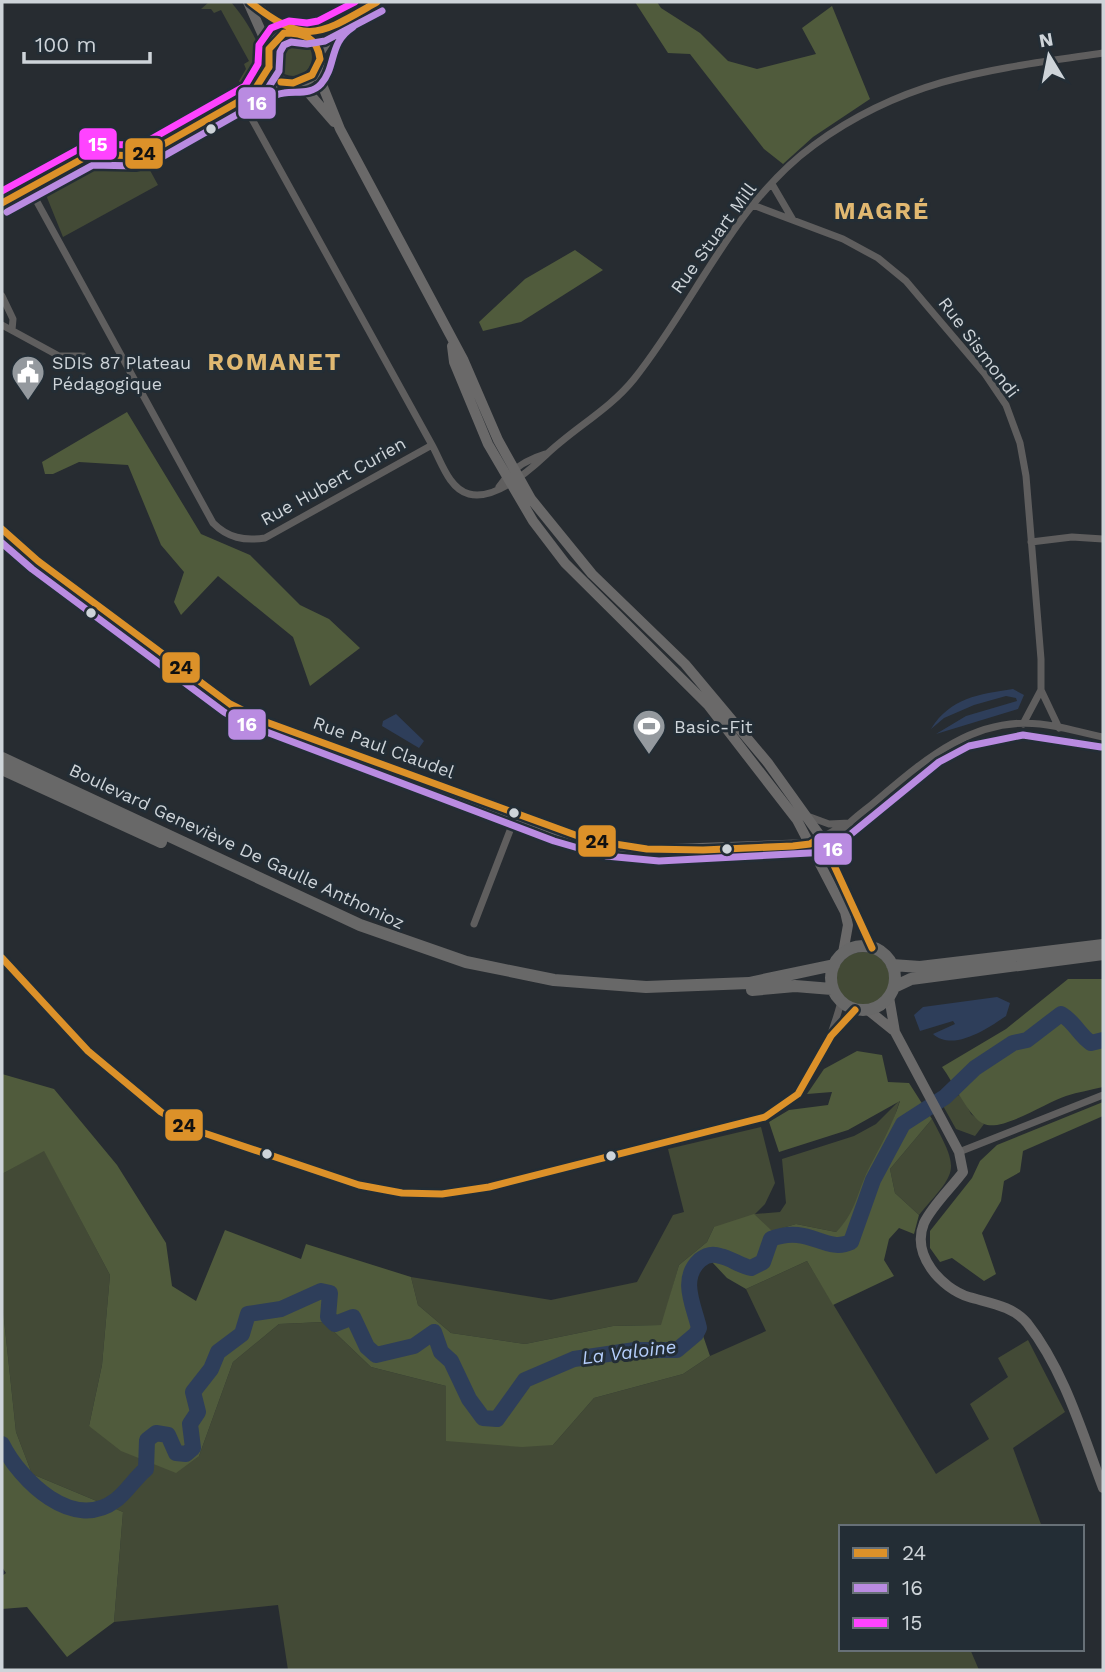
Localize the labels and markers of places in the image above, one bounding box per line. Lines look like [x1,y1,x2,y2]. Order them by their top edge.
unlabelled marker [204,122,218,136]
place label: SDIS 87 Plateau Pédagogique [52,352,191,394]
public building icon: SDIS 87 Plateau Pédagogique [9,353,47,402]
unlabelled marker [84,606,98,620]
sports icon: Basic-Fit [630,707,668,756]
place label: Basic-Fit [674,716,753,737]
unlabelled marker [507,806,521,820]
unlabelled marker [720,842,734,856]
unlabelled marker [260,1147,274,1161]
unlabelled marker [604,1149,618,1163]

